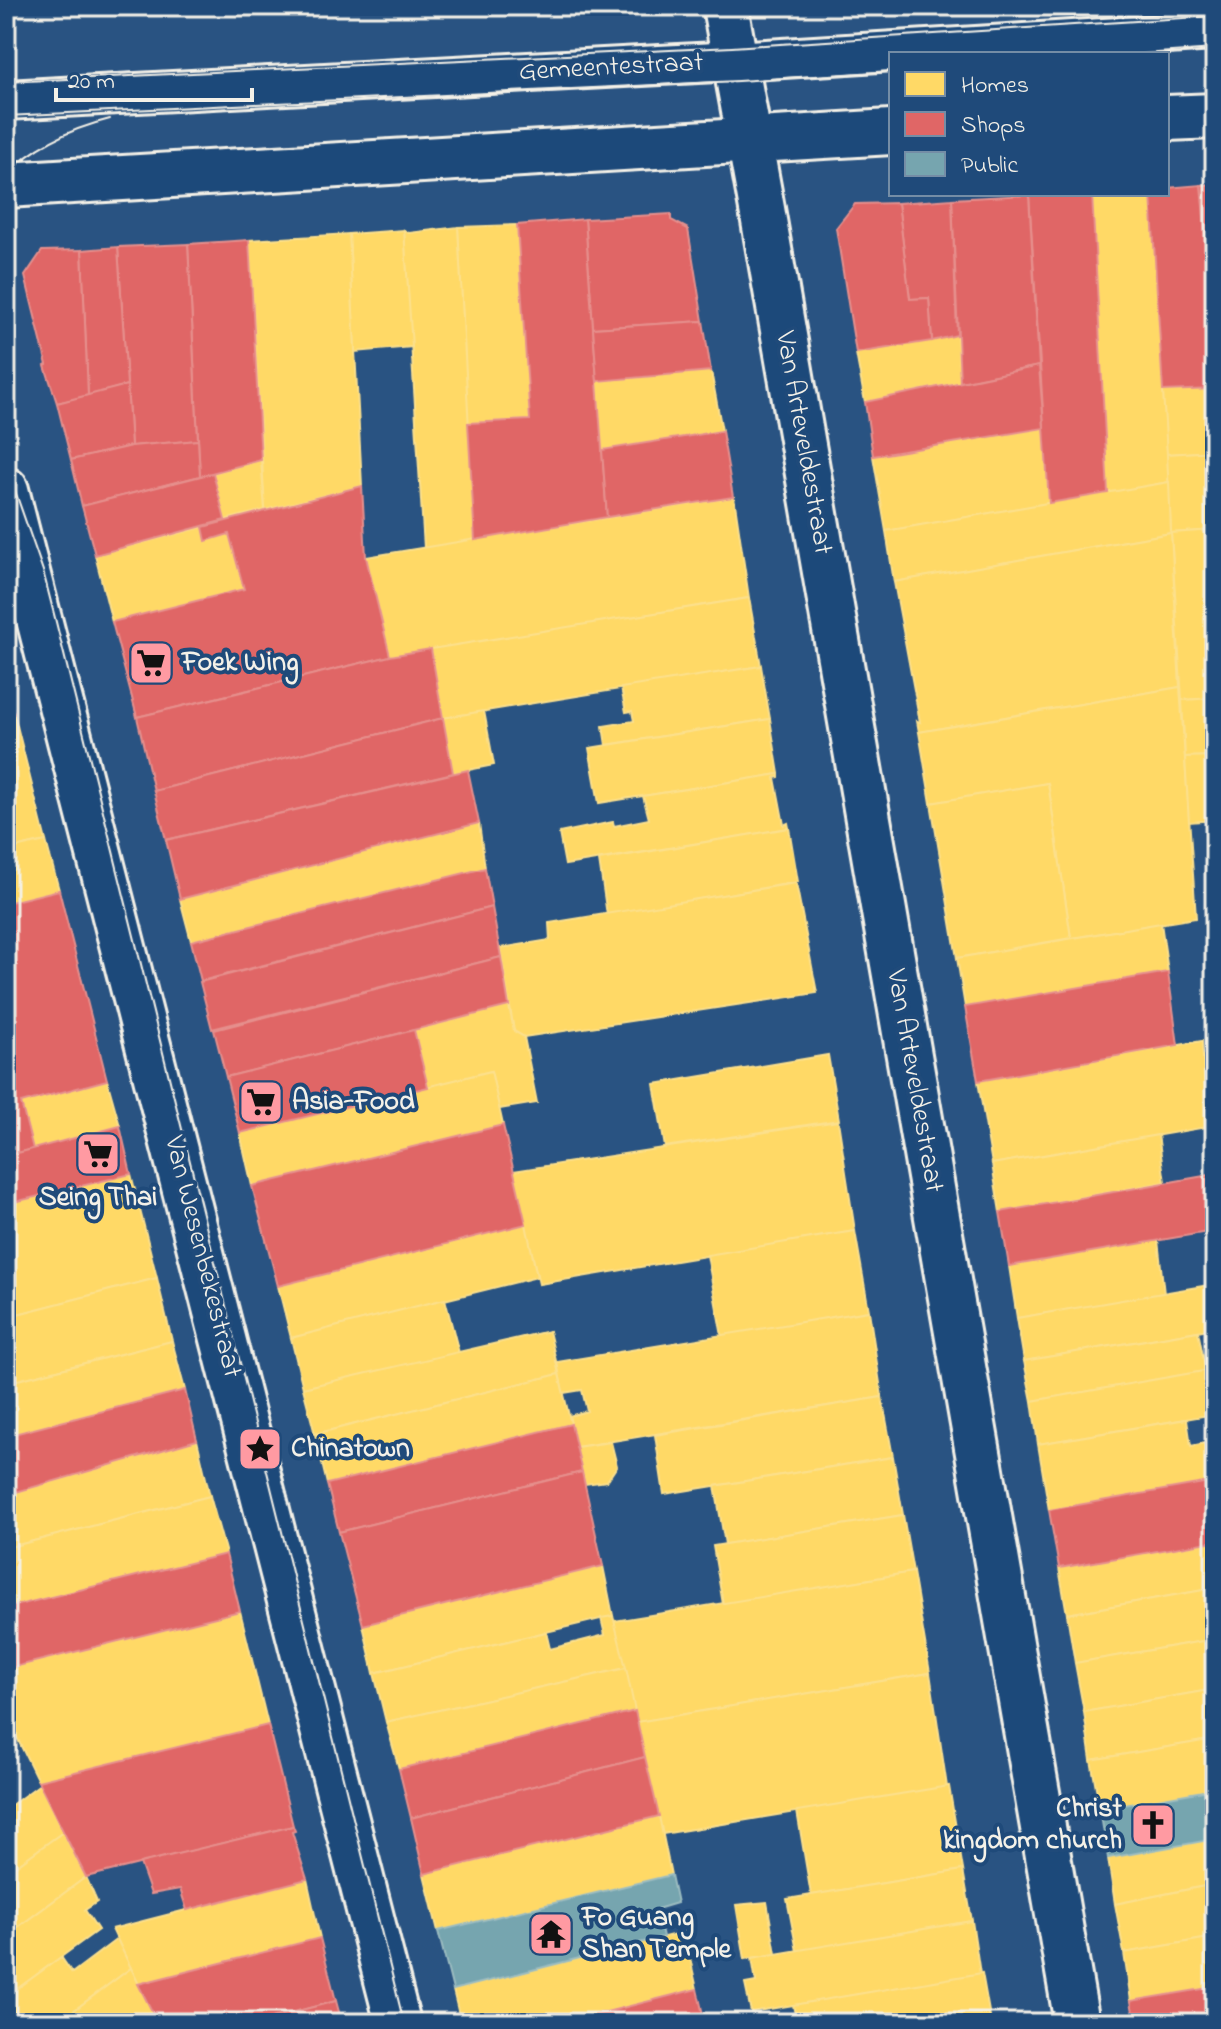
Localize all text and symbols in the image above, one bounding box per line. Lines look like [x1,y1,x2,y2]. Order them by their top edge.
street label: Gemeentestraat [518,43,704,93]
scale bar [56,52,252,102]
legend [889,52,1169,196]
text: 20 m [68,65,115,100]
text: Homes [961,69,1029,104]
text: Shops [961,109,1026,144]
text: Public [961,149,1018,184]
street label: Van Arteveldestraat [763,327,843,558]
supermarket icon: Foek Wing [127,639,175,687]
place label: Foek Wing [180,643,299,685]
street label: Van Arteveldestraat [874,965,954,1196]
supermarket icon: Asia-Food [237,1078,285,1126]
place label: Asia-Food [292,1082,415,1123]
supermarket icon: Seing Thai [74,1130,122,1178]
street label: Van Wesenbekestraat [152,1131,252,1382]
place label: Seing Thai [39,1178,157,1220]
place icon: Chinatown [236,1425,284,1473]
place label: Chinatown [291,1429,410,1470]
place label: Christ kingdom church [943,1789,1123,1863]
church icon: Christ kingdom church [1129,1801,1177,1849]
place label: Fo Guang Shan Temple [580,1898,733,1971]
temple icon: Fo Guang Shan Temple [527,1910,575,1958]

